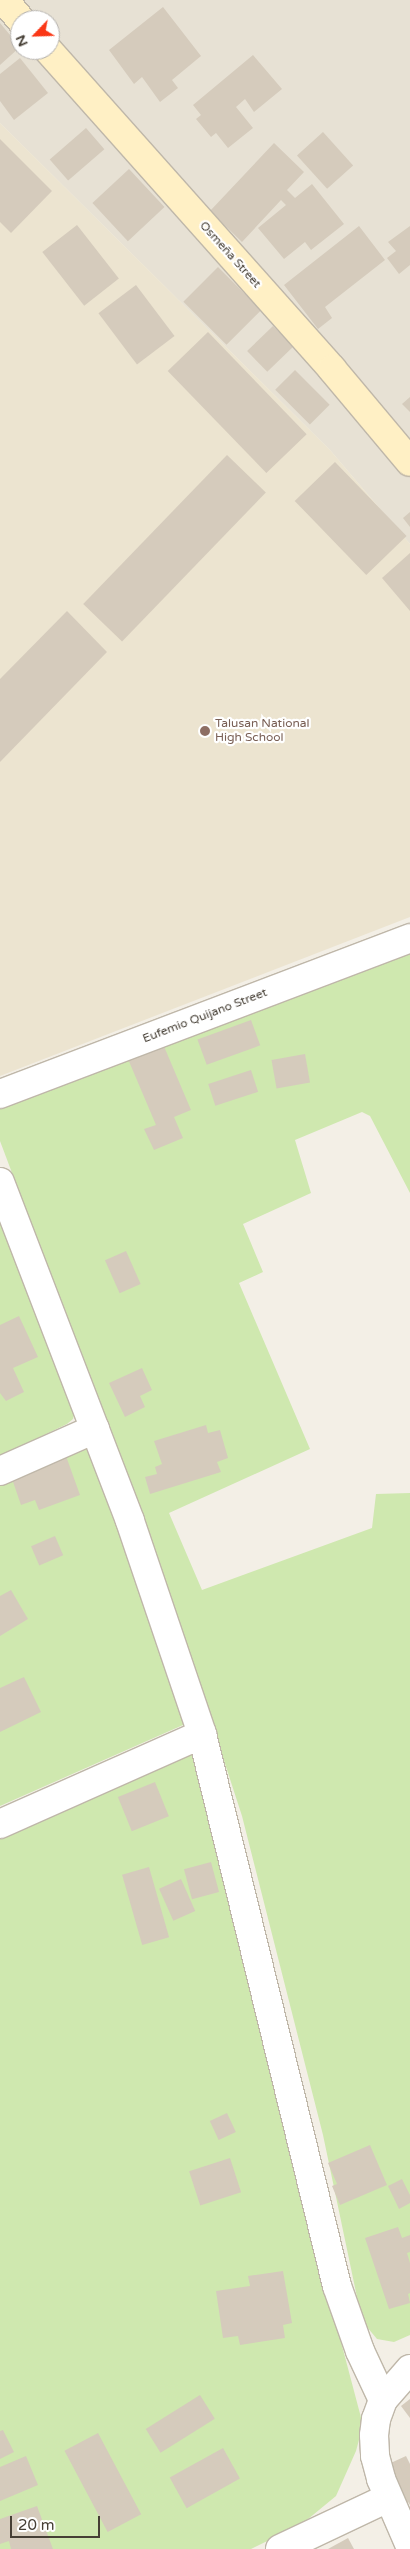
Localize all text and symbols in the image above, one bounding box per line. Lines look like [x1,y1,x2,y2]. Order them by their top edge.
north arrow [10,10,60,60]
text: N [12,32,32,49]
street label: Osmeña Street [196,219,264,291]
place label: Talusan National High School [215,717,309,745]
marker: Talusan National High School [199,725,211,737]
street label: Eufemio Quijano Street [141,986,269,1046]
scale bar [12,2506,102,2538]
text: 20 m [18,2516,55,2534]

